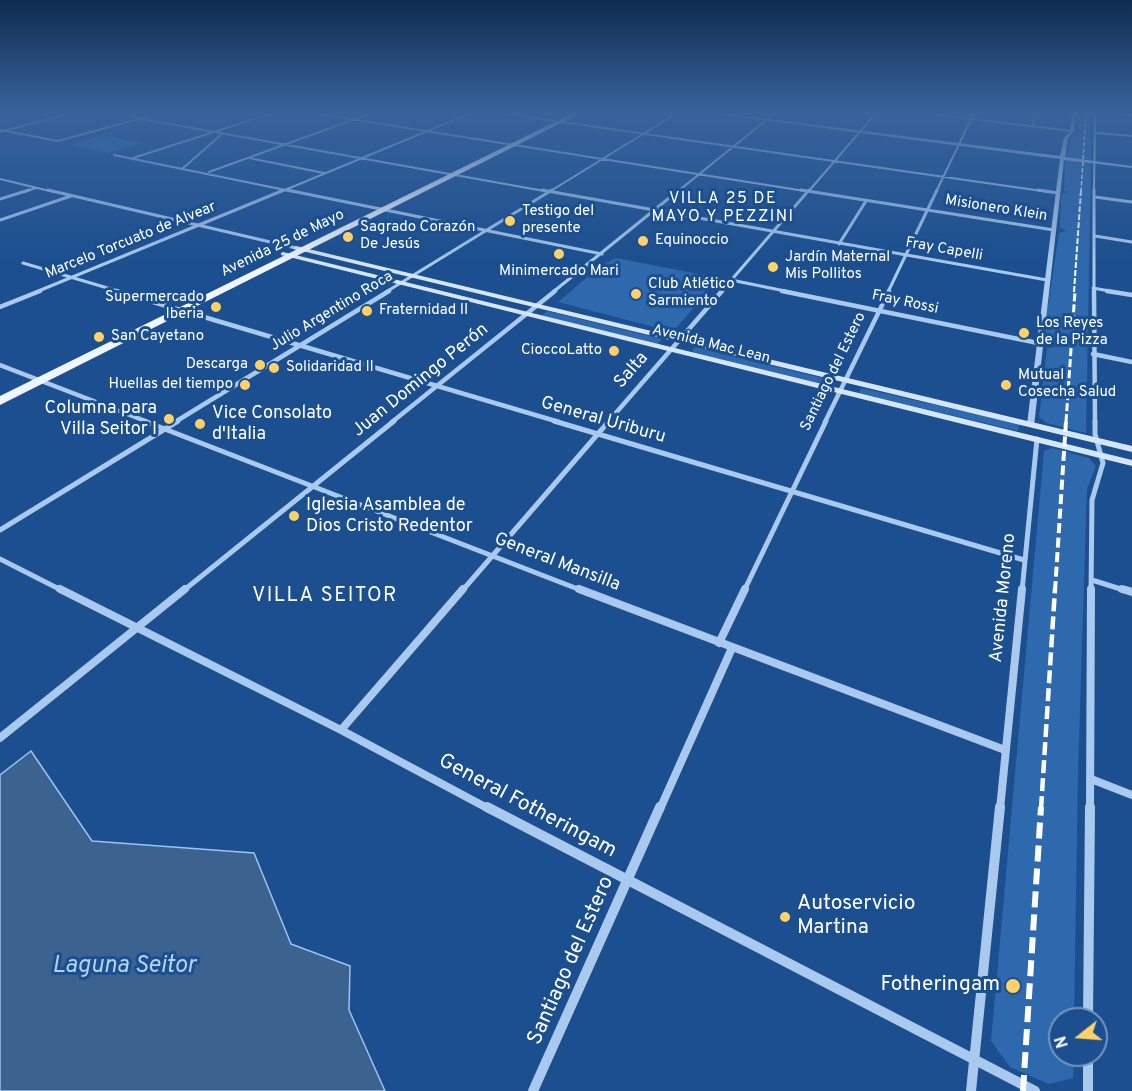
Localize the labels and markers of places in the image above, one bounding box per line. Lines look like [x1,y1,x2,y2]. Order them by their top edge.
place label: Testigo del presente [522,203,594,238]
marker: Testigo del presente [503,214,517,228]
place label: Sagrado Corazón De Jesús [360,219,475,254]
marker: Sagrado Corazón De Jesús [341,230,355,244]
place label: Equinoccio [655,232,729,250]
marker: Equinoccio [636,234,650,248]
marker: Minimercado Mari [552,247,566,261]
place label: Jardín Maternal Mis Pollitos [785,249,890,284]
marker: Jardín Maternal Mis Pollitos [766,260,780,274]
place label: Minimercado Mari [499,263,619,281]
place label: Club Atlético Sarmiento [648,276,735,311]
marker: Club Atlético Sarmiento [629,287,643,301]
place label: Supermercado Iberia [105,289,204,324]
marker: Supermercado Iberia [209,300,223,314]
place label: Fraternidad II [379,302,468,320]
marker: Fraternidad II [360,304,374,318]
place label: Los Reyes de la Pizza [1036,315,1108,350]
marker: Los Reyes de la Pizza [1017,326,1031,340]
place label: San Cayetano [111,328,204,346]
marker: San Cayetano [92,330,106,344]
place label: CioccoLatto [521,342,602,360]
marker: CioccoLatto [607,344,621,358]
place label: Descarga [186,356,248,374]
marker: Descarga [253,358,267,372]
place label: Solidaridad II [286,359,374,377]
marker: Solidaridad II [267,361,281,375]
place label: Mutual Cosecha Salud [1018,367,1116,402]
place label: Huellas del tiempo [108,376,233,394]
marker: Huellas del tiempo [238,378,252,392]
marker: Mutual Cosecha Salud [999,378,1013,392]
place label: Columna para Villa Seitor I [45,398,157,440]
place label: Vice Consolato d'Italia [212,403,332,446]
marker: Columna para Villa Seitor I [162,412,176,426]
marker: Vice Consolato d'Italia [193,417,207,431]
place label: Iglesia Asamblea de Dios Cristo Redentor [306,495,473,538]
marker: Iglesia Asamblea de Dios Cristo Redentor [287,509,301,523]
place label: Autoservicio Martina [797,892,915,942]
marker: Autoservicio Martina [778,910,792,924]
place label: Fotheringam [881,973,1000,999]
marker: Fotheringam [1004,977,1022,995]

